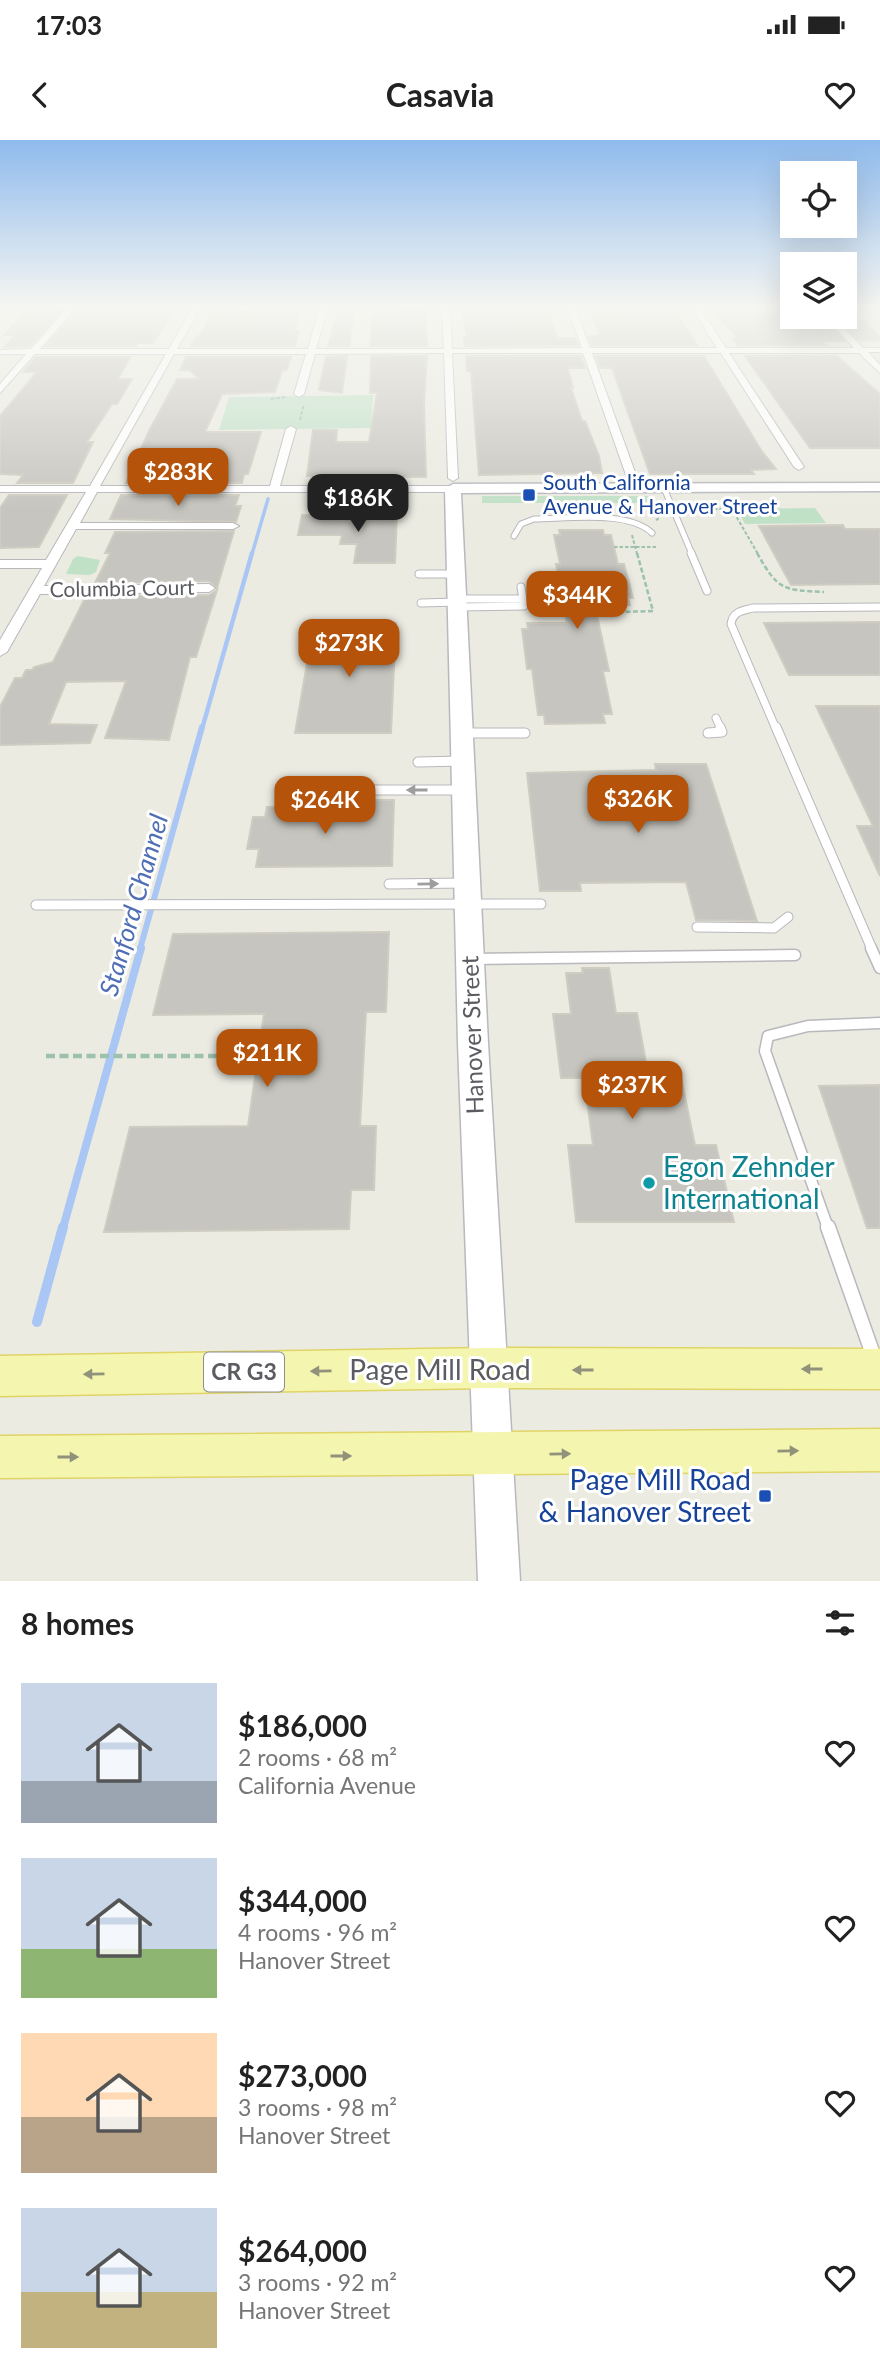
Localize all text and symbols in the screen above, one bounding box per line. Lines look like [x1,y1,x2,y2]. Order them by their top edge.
text: 17:03 [35,9,102,41]
text: Casavia [386,75,494,114]
icon: back [21,76,59,114]
icon: heart [821,76,859,114]
map controls [780,161,857,329]
button: locate [780,161,857,238]
button: layers [780,252,857,329]
pin: $283K [129,448,227,508]
text: $283K [143,457,213,485]
place label: South California Avenue & Hanover Street [543,469,778,518]
pin: $186K [309,474,407,534]
text: $186K [323,483,393,511]
marker: South California Avenue & Hanover Street [521,487,537,503]
pin: $344K [528,572,626,631]
street label: Columbia Court [49,574,195,601]
text: $344K [542,580,612,608]
pin: $273K [300,620,398,679]
text: $273K [314,628,384,656]
pin: $264K [276,776,374,836]
pin: $326K [589,776,687,835]
one-way arrow [406,784,428,796]
text: $326K [603,784,673,812]
text: $264K [290,785,360,813]
water label: Stanford Channel [92,810,174,999]
one-way arrow [417,878,439,889]
street label: Hanover Street [454,955,489,1115]
pin: $211K [218,1030,316,1089]
text: $211K [232,1038,302,1066]
pin: $237K [583,1062,681,1121]
text: $237K [597,1070,667,1098]
place label: Egon Zehnder International [663,1149,835,1215]
marker: Egon Zehnder International [641,1175,657,1191]
road number: CR G3 [204,1352,284,1392]
street label: Page Mill Road [349,1352,531,1386]
one-way arrow [801,1363,823,1375]
one-way arrow [572,1364,594,1376]
one-way arrow [310,1365,332,1377]
one-way arrow [82,1368,104,1380]
one-way arrow [777,1445,799,1457]
one-way arrow [549,1448,571,1460]
one-way arrow [330,1450,352,1462]
one-way arrow [57,1451,79,1463]
place label: Page Mill Road & Hanover Street [539,1462,751,1528]
marker: Page Mill Road & Hanover Street [757,1488,773,1504]
icon: filters [821,1604,859,1642]
text: 8 homes [21,1605,134,1641]
text: $186,000 [238,1707,367,1743]
icon: home [77,1711,161,1795]
icon: heart [821,1734,859,1772]
text: 2 rooms · 68 m² [238,1743,397,1771]
text: California Avenue [238,1771,416,1799]
text: $344,000 [238,1882,367,1918]
icon: home [77,1886,161,1970]
icon: heart [821,1909,859,1947]
text: 4 rooms · 96 m² [238,1918,397,1946]
text: Hanover Street [238,1946,390,1974]
text: $273,000 [238,2057,367,2093]
icon: home [77,2061,161,2145]
icon: heart [821,2084,859,2122]
text: 3 rooms · 98 m² [238,2093,397,2121]
text: Hanover Street [238,2121,390,2149]
text: $264,000 [238,2232,367,2268]
icon: home [77,2236,161,2320]
icon: heart [821,2259,859,2297]
text: 3 rooms · 92 m² [238,2268,397,2296]
text: Hanover Street [238,2296,390,2324]

